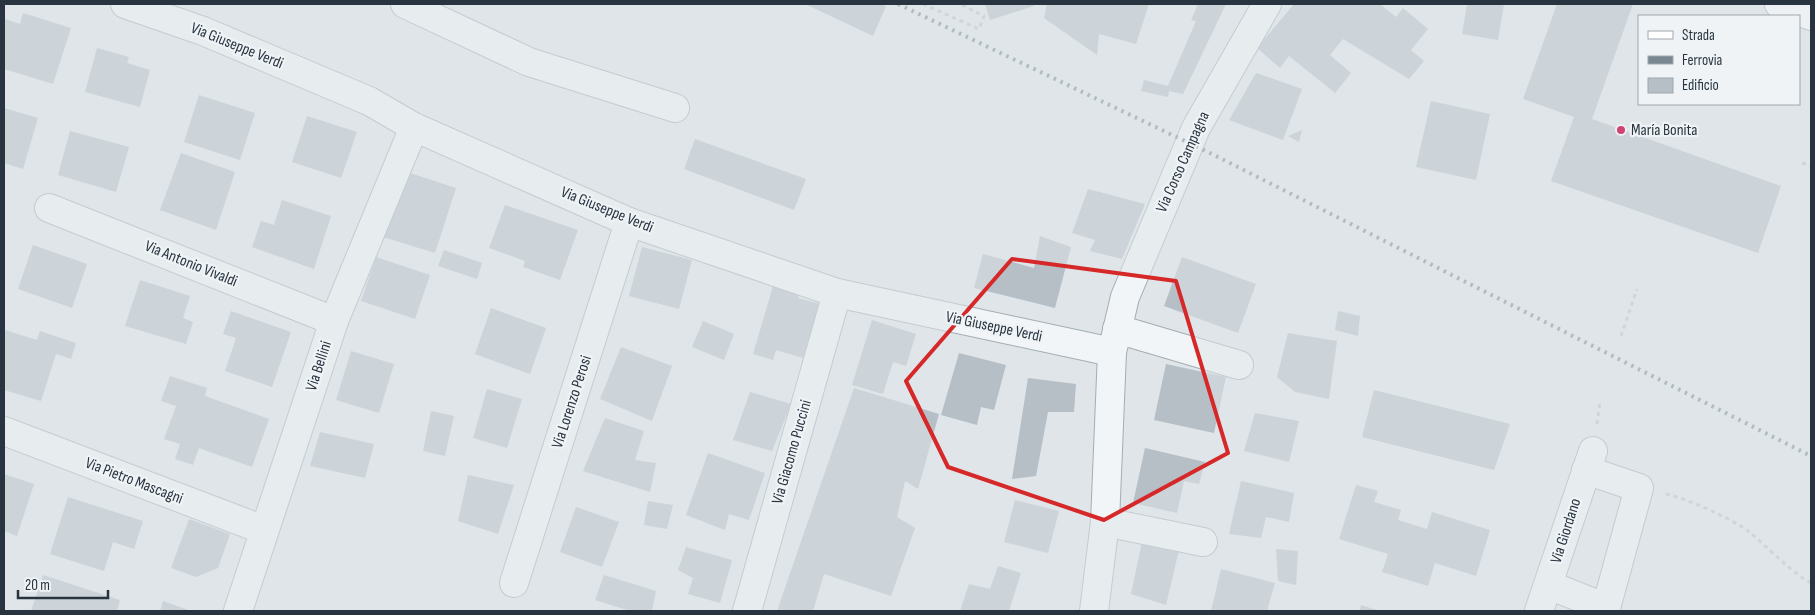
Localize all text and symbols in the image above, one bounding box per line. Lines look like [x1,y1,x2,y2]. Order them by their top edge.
legend [1638,15,1800,105]
street label: Via Giuseppe Verdi [188,19,286,73]
text: Strada [1682,26,1715,45]
text: Ferrovia [1682,51,1723,70]
text: Edificio [1682,76,1719,95]
street label: Via Corso Campagna [1152,109,1214,215]
place label: María Bonita [1631,121,1697,140]
marker: María Bonita [1615,124,1627,136]
street label: Via Giuseppe Verdi [558,183,656,237]
street label: Via Antonio Vivaldi [142,237,240,291]
street label: Via Giuseppe Verdi [944,308,1044,346]
street label: Via Bellini [302,339,336,393]
street label: Via Lorenzo Perosi [548,353,596,451]
street label: Via Giacomo Puccini [768,398,816,506]
street label: Via Pietro Mascagni [82,454,186,508]
street label: Via Giordano [1547,496,1585,566]
scale bar [18,568,108,600]
text: 20 m [25,576,50,595]

